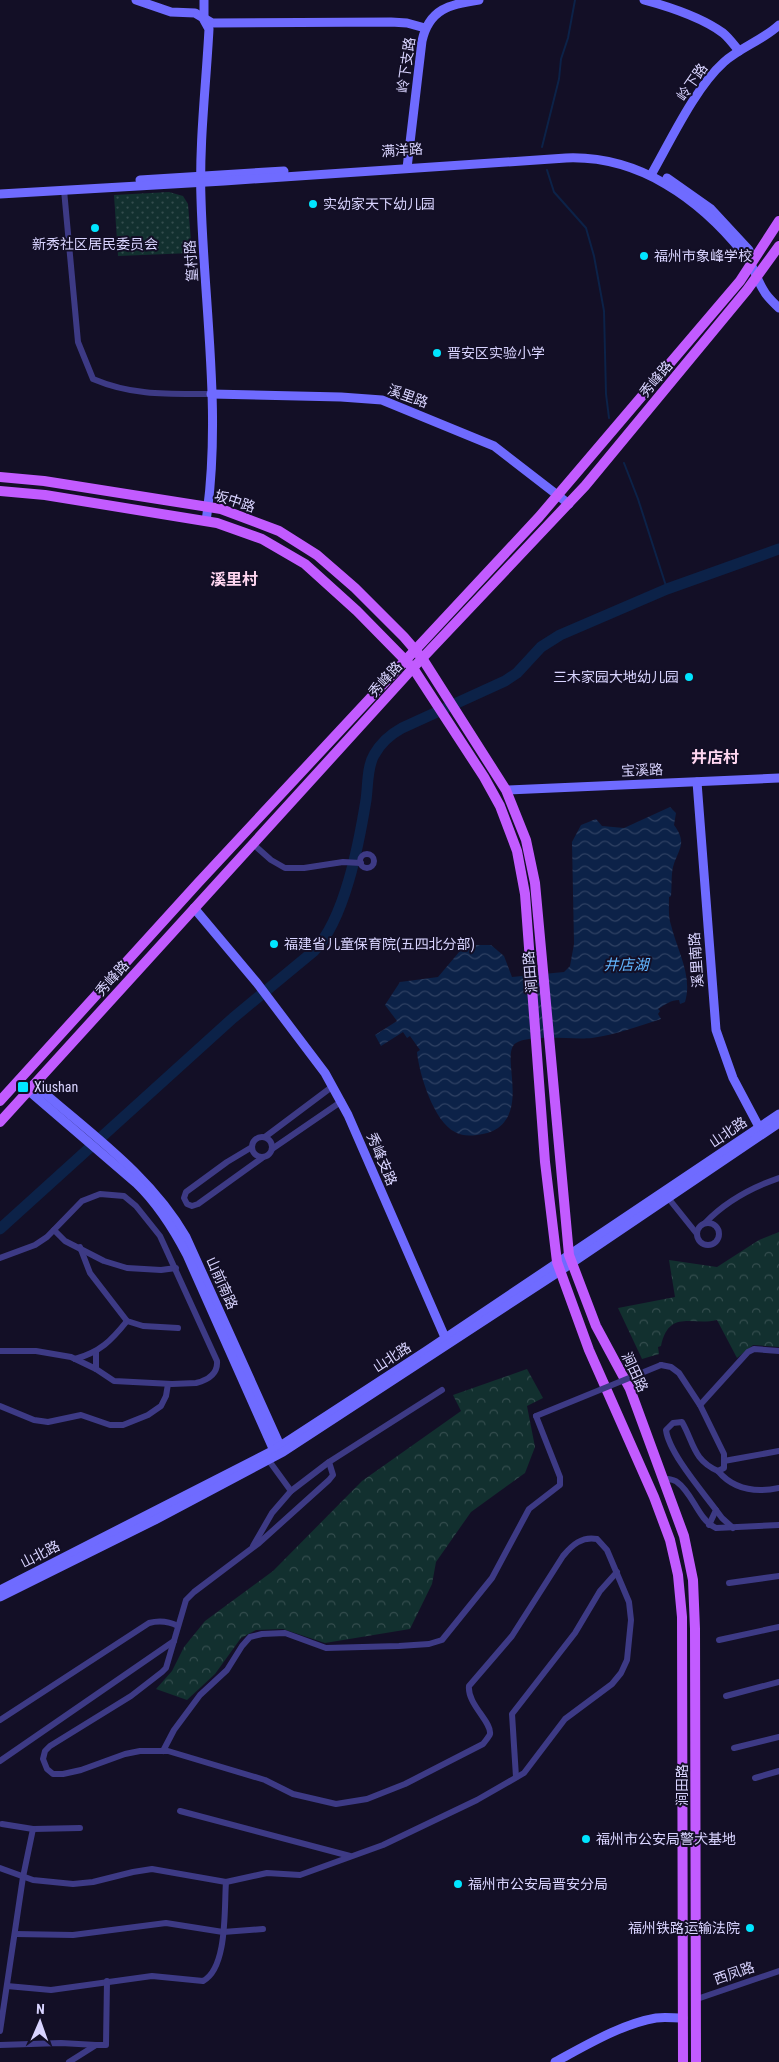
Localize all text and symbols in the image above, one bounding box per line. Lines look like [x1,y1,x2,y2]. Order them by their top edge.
street label: 岭下支路 [394,36,418,94]
street label: 岭下路 [673,60,711,104]
street label: 满洋路 [380,141,424,159]
place label: 实幼家天下幼儿园 [323,196,435,212]
marker: 实幼家天下幼儿园 [307,198,319,210]
marker: 新秀社区居民委员会 [89,222,101,234]
place label: 新秀社区居民委员会 [32,236,158,252]
street label: 篁村路 [182,239,200,283]
place label: 福州市象峰学校 [654,248,752,264]
marker: 福州市象峰学校 [638,250,650,262]
place label: 晋安区实验小学 [447,345,545,361]
marker: 晋安区实验小学 [431,347,443,359]
street label: 秀峰路 [636,358,676,400]
street label: 溪里路 [386,381,430,411]
street label: 坂中路 [213,487,257,515]
district label: 溪里村 [210,570,258,589]
street label: 秀峰路 [365,658,405,700]
place label: 三木家园大地幼儿园 [553,669,679,685]
marker: 三木家园大地幼儿园 [683,671,695,683]
district label: 井店村 [691,748,739,767]
street label: 宝溪路 [621,761,663,779]
street label: 溪里南路 [686,932,706,988]
place label: 福建省儿童保育院(五四北分部) [284,936,475,953]
marker: 福建省儿童保育院(五四北分部) [268,938,280,950]
street label: 涧田路 [520,950,540,994]
water label: 井店湖 [603,956,650,974]
street label: 秀峰路 [92,957,132,999]
place label: Xiushan [34,1079,78,1095]
marker: Xiushan [16,1080,30,1094]
street label: 山北路 [706,1114,750,1150]
street label: 秀峰支路 [364,1130,400,1188]
street label: 山前南路 [203,1254,241,1312]
street label: 山北路 [370,1339,414,1375]
street label: 涧田路 [619,1350,651,1394]
street label: 山北路 [18,1537,62,1571]
street label: 涧田路 [674,1764,690,1806]
place label: 福州市公安局警犬基地 [596,1831,736,1847]
marker: 福州市公安局警犬基地 [580,1833,592,1845]
place label: 福州市公安局晋安分局 [468,1876,608,1892]
marker: 福州市公安局晋安分局 [452,1878,464,1890]
place label: 福州铁路运输法院 [628,1920,740,1936]
marker: 福州铁路运输法院 [744,1922,756,1934]
street label: 西凤路 [712,1959,756,1987]
north arrow [15,1997,65,2047]
text: N [36,2001,45,2017]

